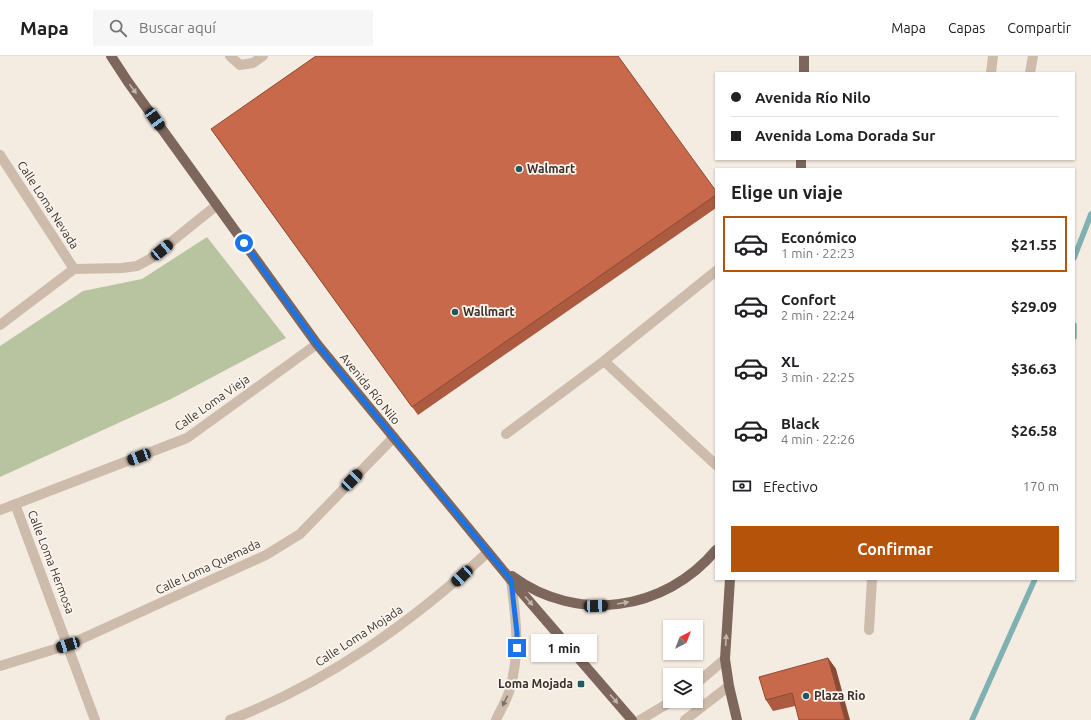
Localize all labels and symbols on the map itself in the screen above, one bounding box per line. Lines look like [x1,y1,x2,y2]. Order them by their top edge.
one-way arrow [128,83,137,94]
car [143,106,167,132]
street label: Calle Loma Nevada [15,158,82,251]
place label: Walmart [527,162,575,175]
marker: Walmart [514,164,524,174]
route start [235,234,253,252]
car [149,238,175,262]
place label: Wallmart [463,305,515,318]
marker: Wallmart [450,307,460,317]
street label: Avenida Río Nilo [338,351,403,427]
street label: Calle Loma Vieja [172,372,252,433]
car [126,447,152,467]
car [339,467,365,493]
street label: Calle Loma Hermosa [26,508,77,615]
street label: Calle Loma Quemada [153,537,262,597]
car [449,563,475,589]
one-way arrow [524,596,533,606]
car [584,600,608,612]
one-way arrow [617,600,629,606]
street label: Calle Loma Mojada [313,603,405,669]
north arrow [663,620,703,660]
callout: 1 min [531,634,597,662]
one-way arrow [723,634,730,646]
car [55,636,81,654]
route end [508,639,526,657]
place label: Loma Mojada [498,677,573,690]
marker: Loma Mojada [576,679,586,689]
place label: Plaza Rio [814,689,865,702]
marker: Plaza Rio [801,691,811,701]
one-way arrow [609,695,618,704]
one-way arrow [502,696,508,707]

